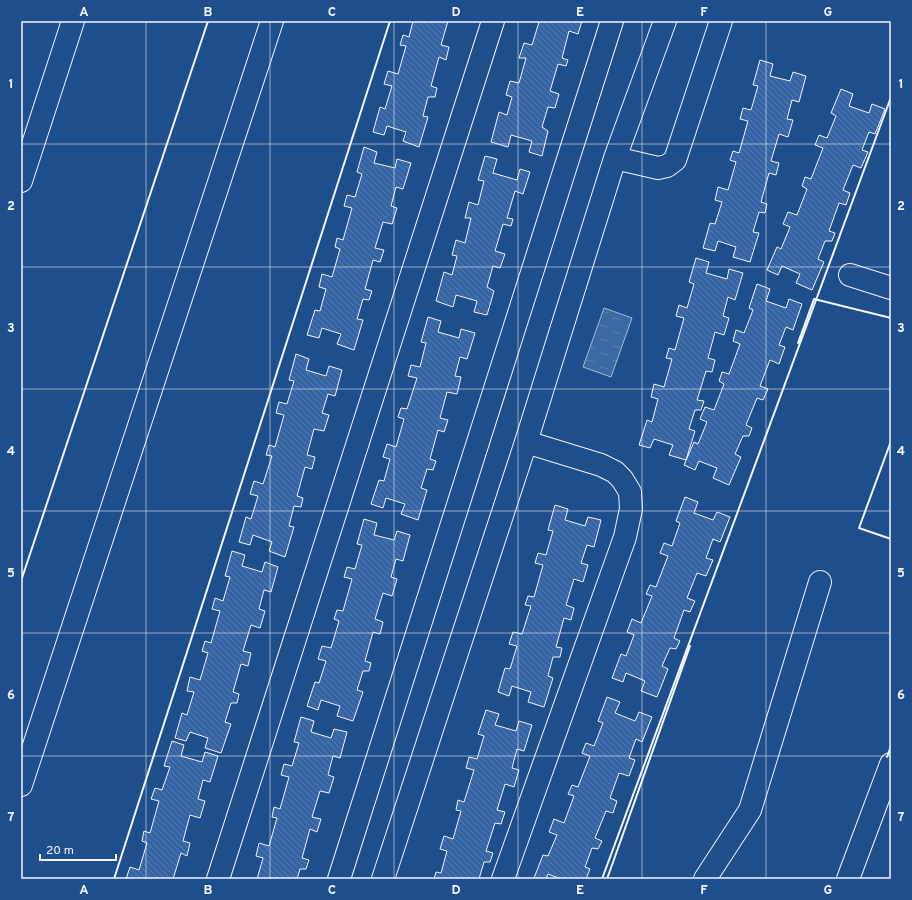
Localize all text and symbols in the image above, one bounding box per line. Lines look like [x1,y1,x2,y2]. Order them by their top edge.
text: A [79,5,89,21]
text: B [204,5,213,21]
text: C [328,5,336,21]
text: D [451,5,461,21]
text: E [576,5,584,21]
text: F [700,5,708,21]
text: G [824,5,833,21]
text: 1 [8,77,14,93]
text: 1 [898,77,904,93]
text: 2 [7,199,15,215]
text: 2 [897,199,905,215]
text: 3 [7,321,15,337]
text: 3 [897,321,905,337]
text: 4 [7,444,15,460]
text: 4 [897,444,905,460]
text: 5 [7,566,15,582]
text: 5 [897,566,905,582]
text: 6 [7,688,15,704]
text: 6 [897,688,905,704]
text: 7 [8,810,15,826]
text: 7 [898,810,905,826]
scale bar [40,836,116,862]
text: 20 m [46,843,74,859]
text: A [79,883,89,899]
text: B [204,883,213,899]
text: C [328,883,336,899]
text: D [451,883,461,899]
text: E [576,883,584,899]
text: F [700,883,708,899]
text: G [824,883,833,899]

